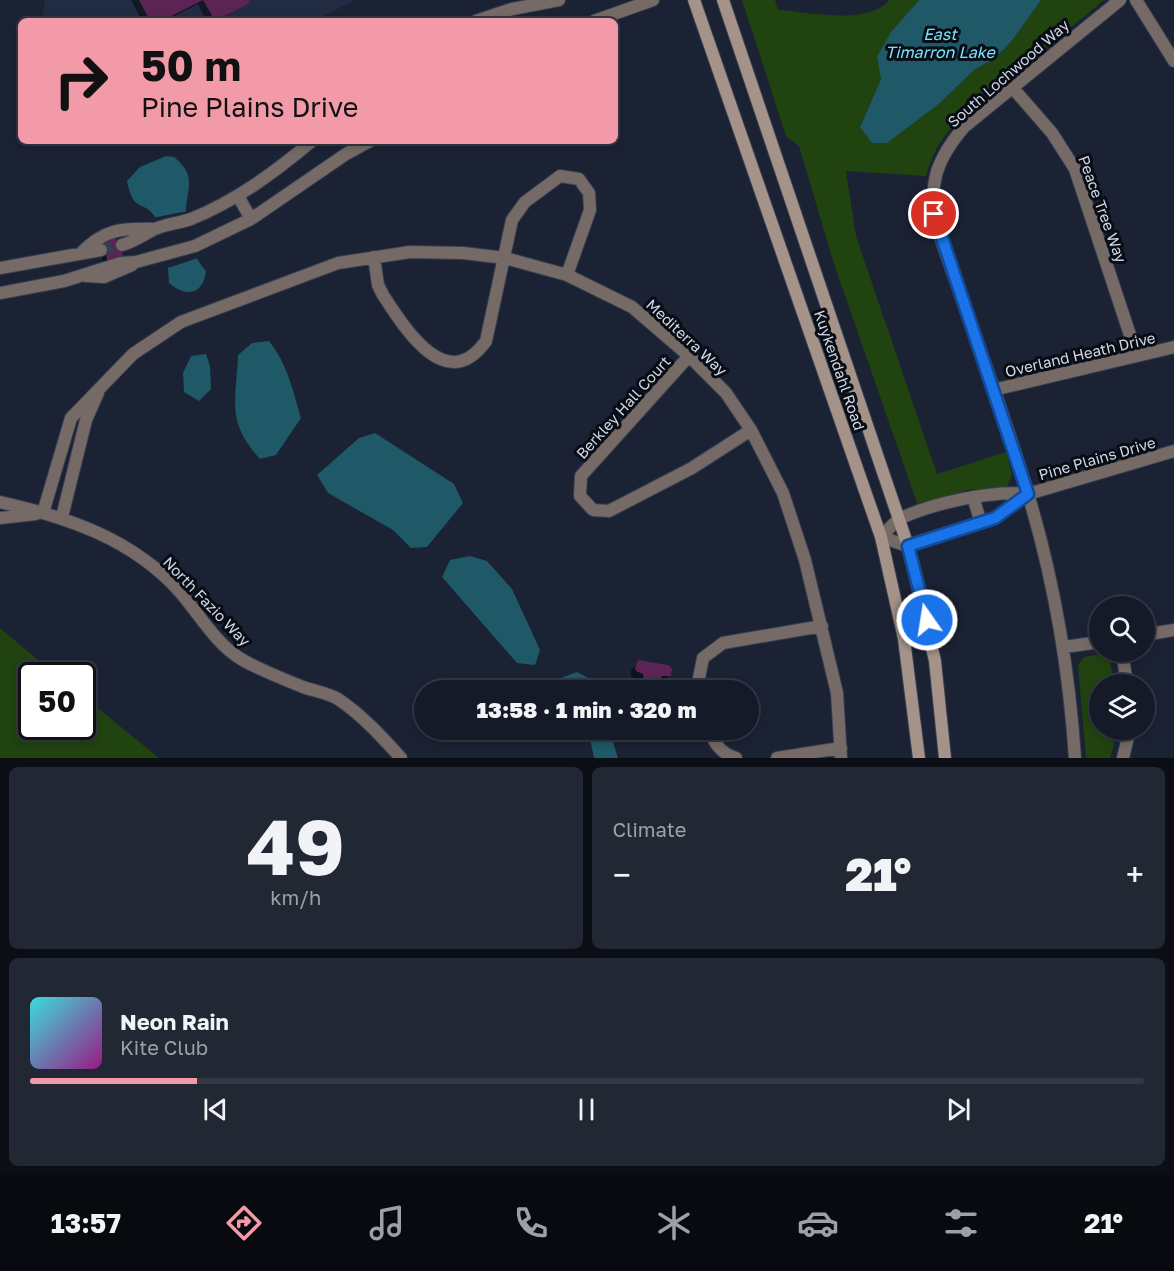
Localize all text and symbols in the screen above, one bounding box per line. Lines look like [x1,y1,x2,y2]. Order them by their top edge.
street label: South Lochwood Way [944,15,1073,131]
water label: East Timarron Lake [885,24,996,62]
text: 50 m [141,40,241,90]
icon: right [42,42,120,120]
text: Pine Plains Drive [141,91,358,123]
street label: Peace Tree Way [1075,153,1131,266]
pin [908,188,959,239]
icon: arrive [917,197,950,230]
street label: Mediterra Way [643,295,731,379]
street label: Kuykendahl Road [811,308,869,432]
street label: Overland Heath Drive [1003,328,1157,380]
street label: Berkley Hall Court [572,352,674,462]
street label: Pine Plains Drive [1036,433,1158,483]
street label: North Fazio Way [160,553,255,650]
position arrow [895,588,959,652]
map controls [1089,596,1155,740]
button: search [1089,596,1155,662]
speed limit sign: 50 [18,662,96,740]
button: layers [1089,674,1155,740]
text: 13:58 · 1 min · 320 m [476,696,697,723]
text: 49 [247,799,345,892]
text: Climate [613,817,686,841]
text: 21° [845,847,911,901]
text: − [613,855,631,894]
text: + [1126,855,1144,894]
text: km/h [270,885,321,909]
text: Neon Rain [120,1008,229,1035]
text: Kite Club [120,1035,208,1059]
icon: previous [199,1093,232,1126]
icon: pause [570,1093,603,1126]
icon: next [942,1093,975,1126]
icon: directions [223,1202,265,1244]
icon: music [366,1202,408,1244]
icon: phone [510,1202,552,1244]
icon: climate [653,1202,695,1244]
icon: car [797,1202,839,1244]
icon: filters [940,1202,982,1244]
text: 13:57 [51,1207,121,1239]
text: 21° [1084,1207,1123,1239]

